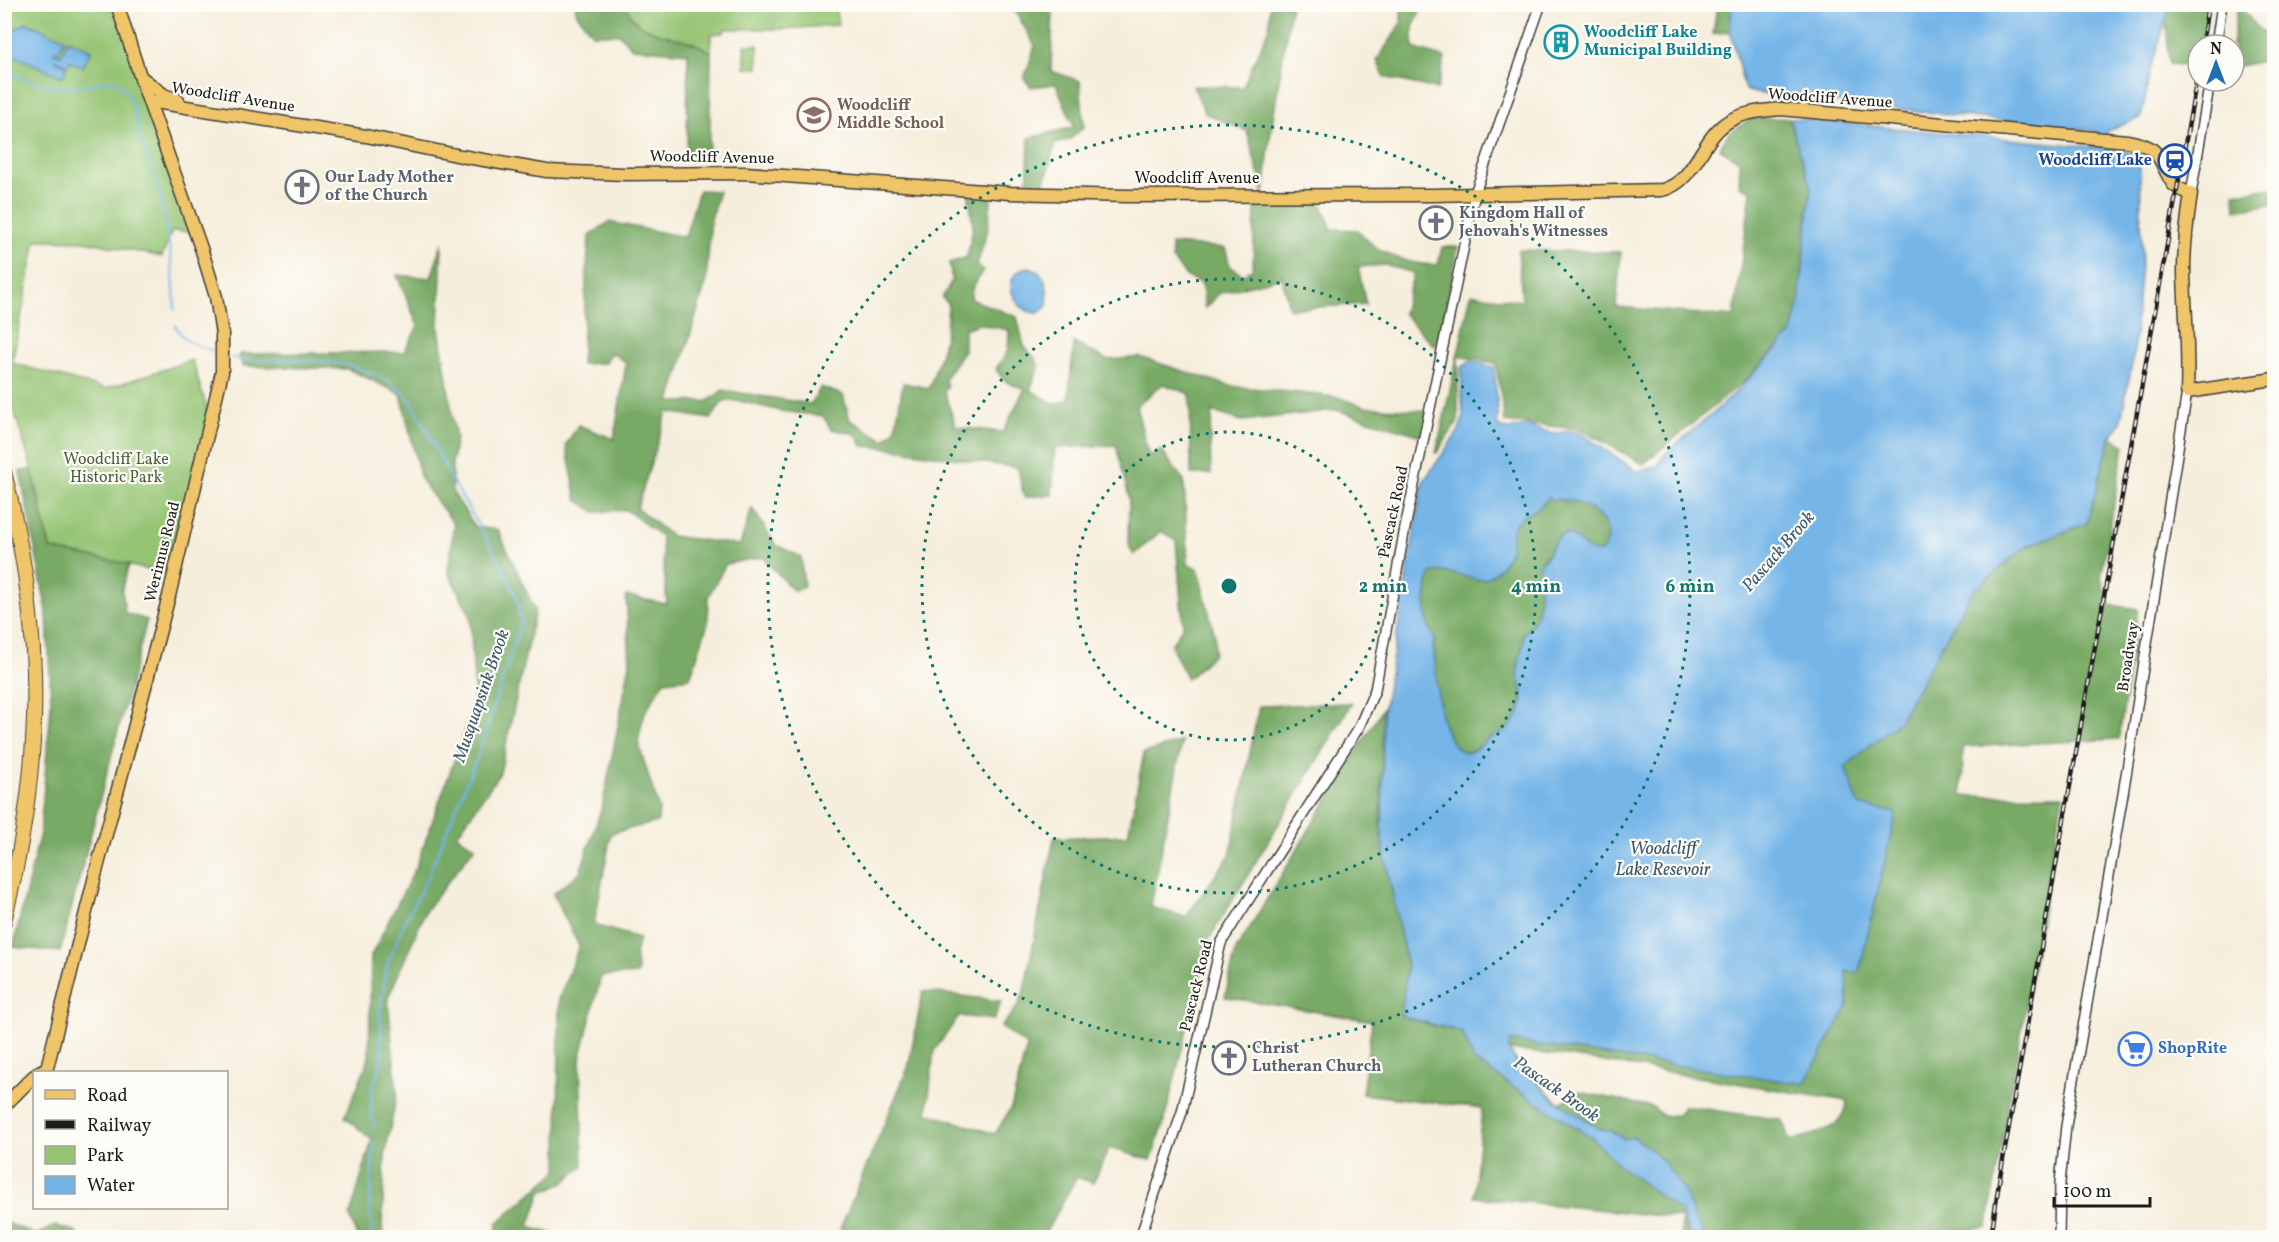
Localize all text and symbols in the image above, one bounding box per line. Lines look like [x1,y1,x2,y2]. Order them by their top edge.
place label: Woodcliff Lake Municipal Building [1584,22,1732,62]
building icon: Woodcliff Lake Municipal Building [1543,24,1579,60]
north arrow [2186,33,2246,93]
text: N [2210,39,2222,61]
street label: Woodcliff Avenue [170,77,296,119]
street label: Woodcliff Avenue [1767,84,1893,114]
place label: Woodcliff Middle School [837,95,945,135]
school or university icon: Woodcliff Middle School [796,97,832,133]
station icon: Woodcliff Lake [2157,143,2193,179]
street label: Woodcliff Avenue [649,146,775,170]
place label: Woodcliff Lake [2039,150,2152,172]
place label: Our Lady Mother of the Church [325,167,454,207]
street label: Woodcliff Avenue [1135,168,1259,190]
church icon: Our Lady Mother of the Church [284,169,320,205]
place label: Kingdom Hall of Jehovah's Witnesses [1458,203,1608,243]
church icon: Kingdom Hall of Jehovah's Witnesses [1418,205,1454,241]
park label: Woodcliff Lake Historic Park [63,449,169,489]
street label: Pascack Road [1373,464,1415,560]
street label: Werimus Road [140,499,186,605]
water label: Pascack Brook [1737,506,1821,598]
text: 2 min [1359,575,1407,600]
text: 4 min [1511,575,1561,600]
text: 6 min [1665,575,1715,600]
centre of rings [1219,576,1239,596]
street label: Broadway [2113,620,2145,694]
water label: Musquapsink Brook [447,626,516,767]
water label: Woodcliff Lake Resevoir [1616,837,1711,883]
street label: Pascack Road [1175,938,1219,1034]
supermarket icon: ShopRite [2117,1031,2153,1067]
place label: Christ Lutheran Church [1252,1038,1381,1078]
place label: ShopRite [2158,1038,2227,1060]
church icon: Christ Lutheran Church [1211,1040,1247,1076]
water label: Pascack Brook [1508,1051,1604,1129]
legend [33,1071,228,1209]
text: Road [87,1084,128,1109]
text: Railway [87,1114,151,1139]
text: Park [87,1144,124,1169]
scale bar [2054,1170,2150,1208]
text: Water [87,1174,135,1199]
text: 100 m [2063,1180,2112,1205]

